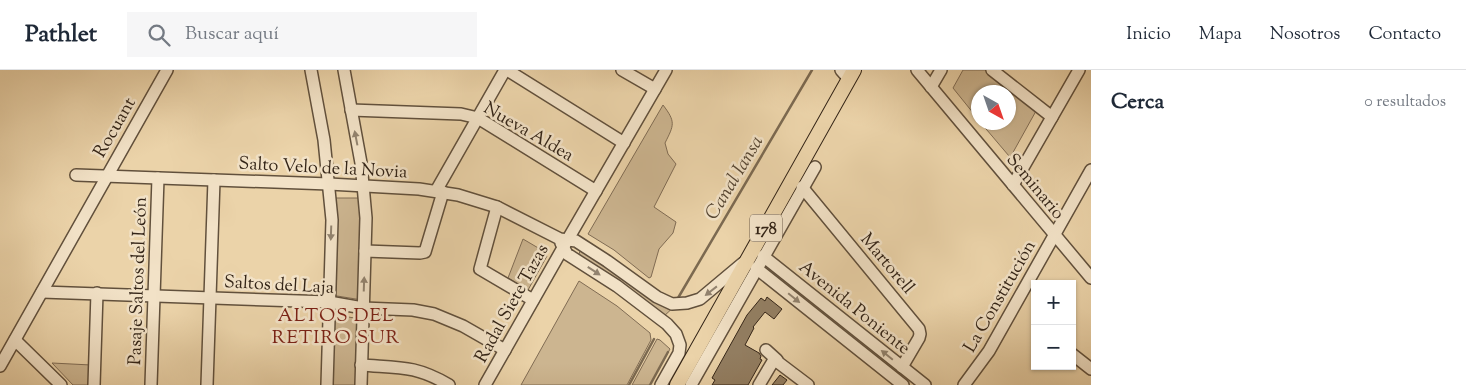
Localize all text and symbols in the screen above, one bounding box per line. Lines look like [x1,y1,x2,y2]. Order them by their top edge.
search box [127,12,477,57]
text: Pathlet [25,18,97,52]
icon: search [145,21,173,49]
text: Buscar aquí [185,21,279,48]
text: Inicio [1126,22,1171,48]
text: Mapa [1199,22,1242,48]
text: Nosotros [1270,22,1340,48]
text: Contacto [1368,22,1441,48]
north arrow [971,85,1016,130]
text: Cerca [1111,88,1164,118]
text: 0 resultados [1364,91,1446,114]
street label: Rocuant [88,93,143,163]
street label: Nueva Aldea [478,96,578,169]
one-way arrow [352,130,360,146]
water label: Canal Iansa [699,131,771,225]
street label: Seminario [999,149,1070,226]
street label: Salto Velo de la Novia [238,152,408,186]
street label: Pasaje Saltos del León [123,196,155,366]
road number: 178 [750,214,782,242]
one-way arrow [327,225,335,241]
street label: Martorell [853,228,920,300]
street label: La Constitución [958,236,1044,358]
street label: Radal Siete Tazas [469,240,556,368]
street label: Avenida Poniente [792,255,915,362]
one-way arrow [587,266,601,276]
street label: Saltos del Laja [223,270,335,302]
one-way arrow [360,276,368,292]
map controls [1031,280,1076,370]
button: + [1031,280,1076,325]
one-way arrow [705,285,718,296]
one-way arrow [788,293,801,304]
district label: ALTOS DEL RETIRO SUR [272,303,400,352]
button: − [1031,325,1076,370]
one-way arrow [880,349,893,360]

